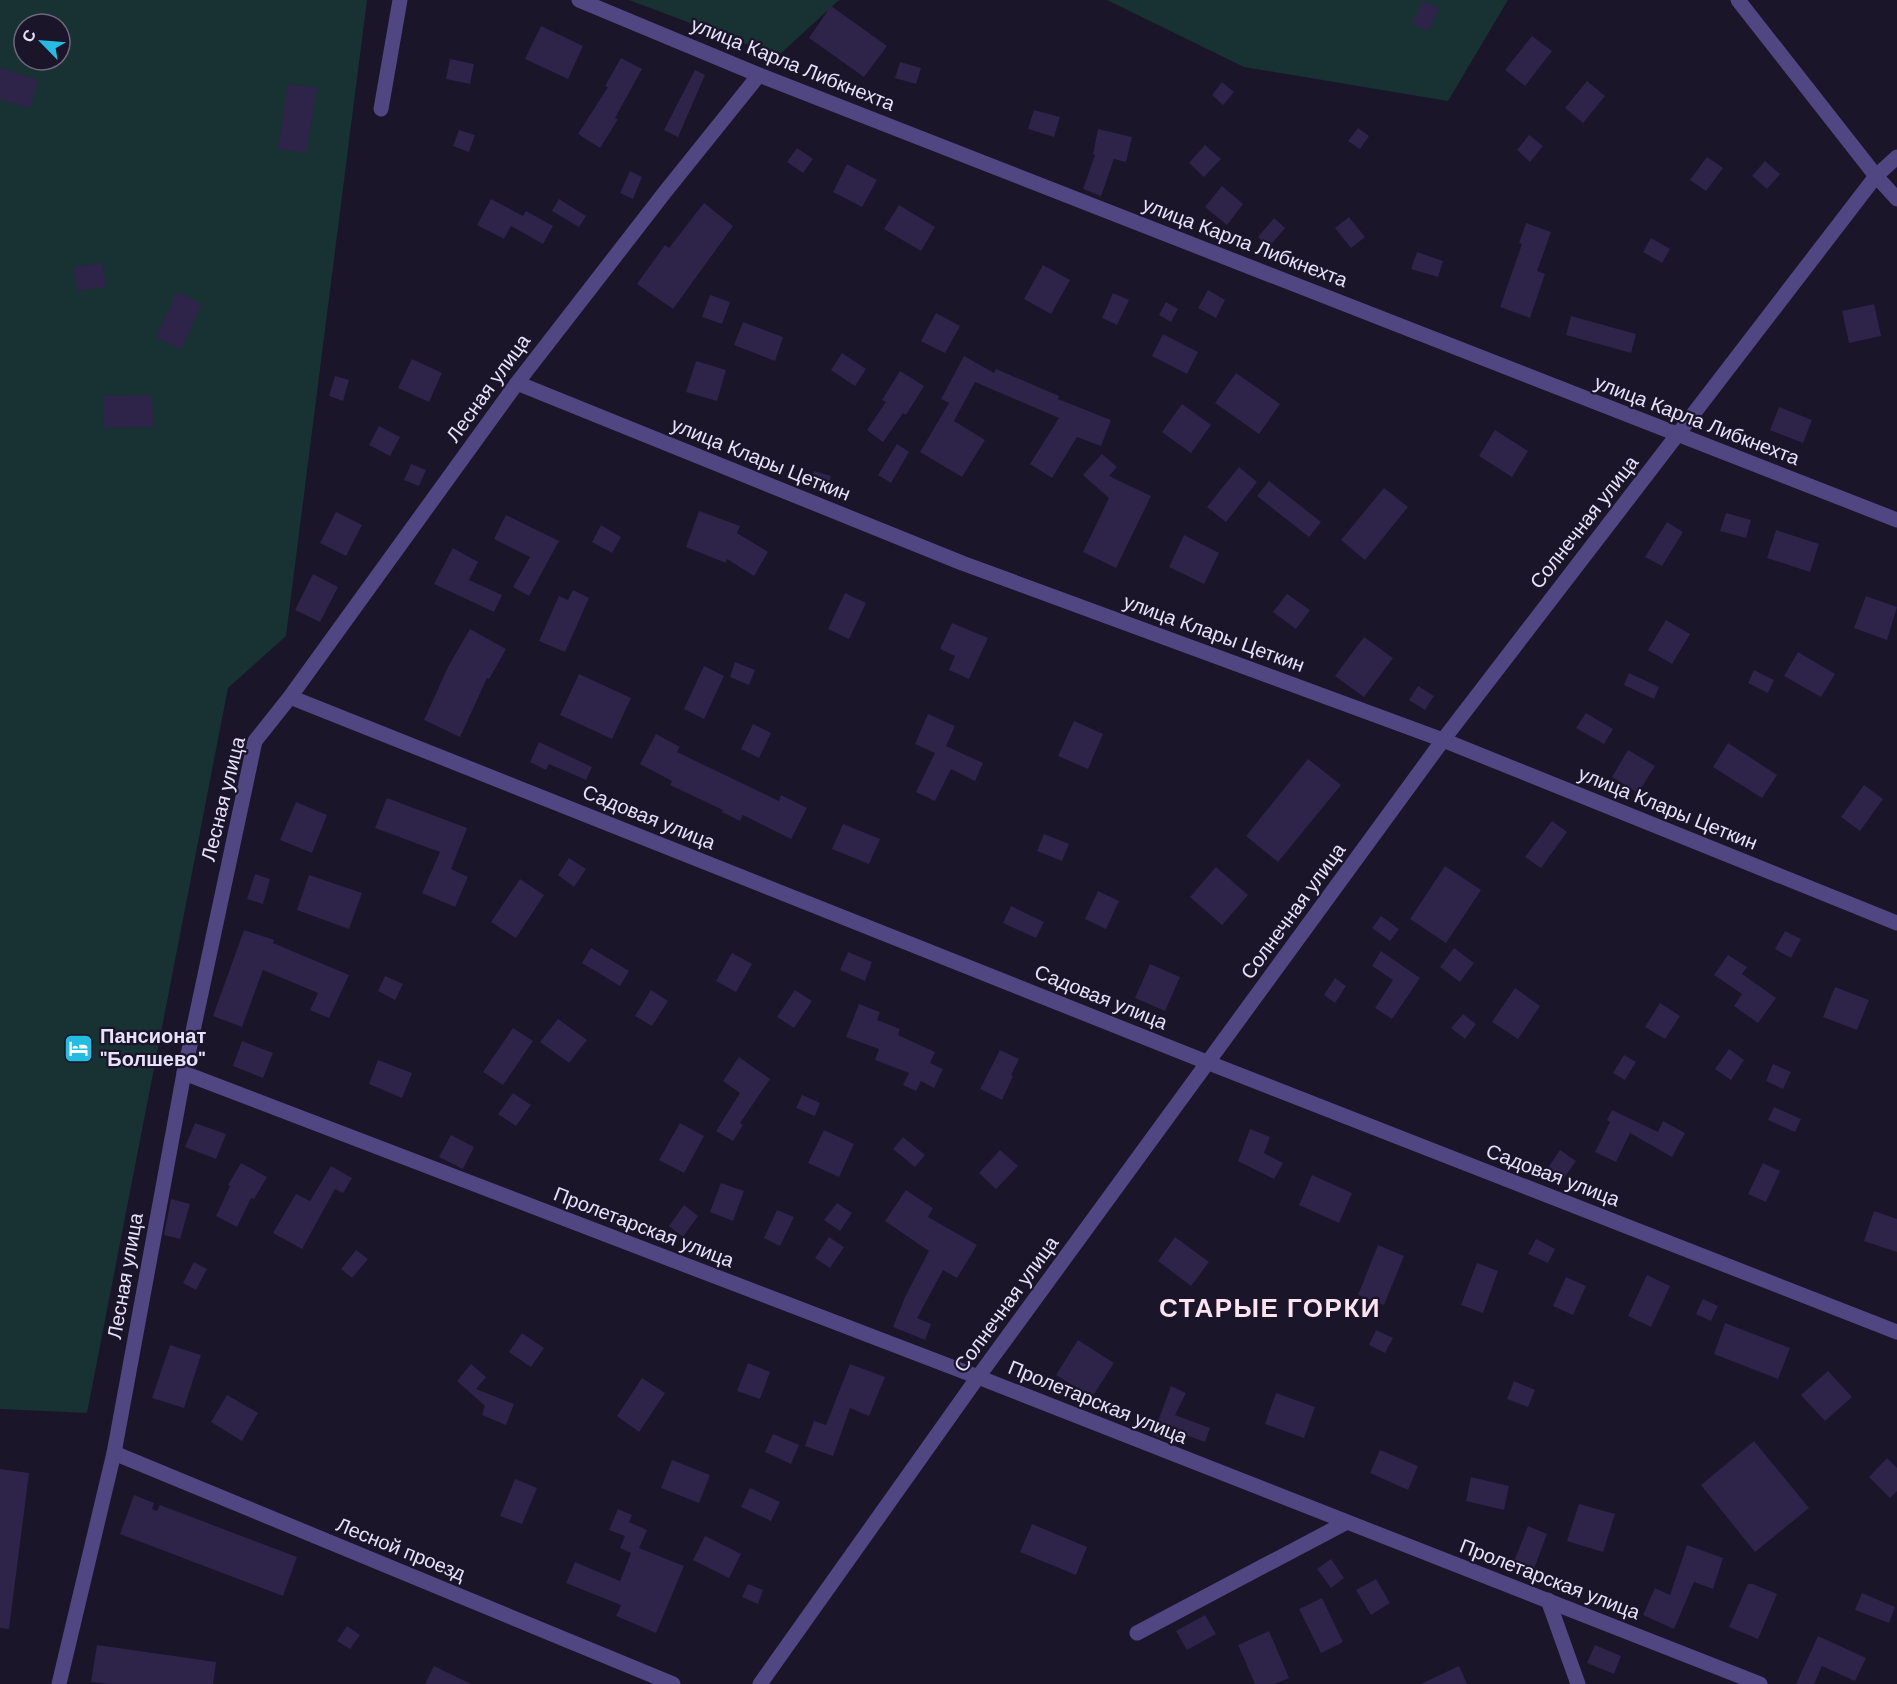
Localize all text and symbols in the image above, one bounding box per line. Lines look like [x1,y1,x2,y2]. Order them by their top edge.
street label: улица Карла Либкнехта [687,11,900,117]
north arrow [12,12,72,72]
text: С [17,26,41,46]
street label: улица Карла Либкнехта [1139,191,1352,293]
street label: Лесная улица [440,328,537,447]
street label: улица Карла Либкнехта [1591,369,1804,471]
street label: улица Клары Цеткин [668,411,854,507]
street label: Солнечная улица [1524,449,1645,594]
street label: улица Клары Цеткин [1120,588,1308,678]
street label: Лесная улица [195,733,251,864]
street label: улица Клары Цеткин [1575,760,1761,856]
street label: Садовая улица [579,778,720,856]
street label: Солнечная улица [1235,837,1352,984]
street label: Садовая улица [1031,958,1172,1036]
place label: Пансионат "Болшево" [100,1023,206,1072]
hotel icon: Пансионат "Болшево" [63,1032,95,1064]
street label: Садовая улица [1482,1138,1624,1213]
street label: Пролетарская улица [550,1181,739,1274]
street label: Лесная улица [101,1210,149,1341]
street label: Солнечная улица [948,1230,1065,1377]
district label: СТАРЫЕ ГОРКИ [1159,1291,1381,1325]
street label: Пролетарская улица [1005,1354,1192,1450]
street label: Лесной проезд [333,1511,470,1587]
street label: Пролетарская улица [1456,1533,1645,1626]

